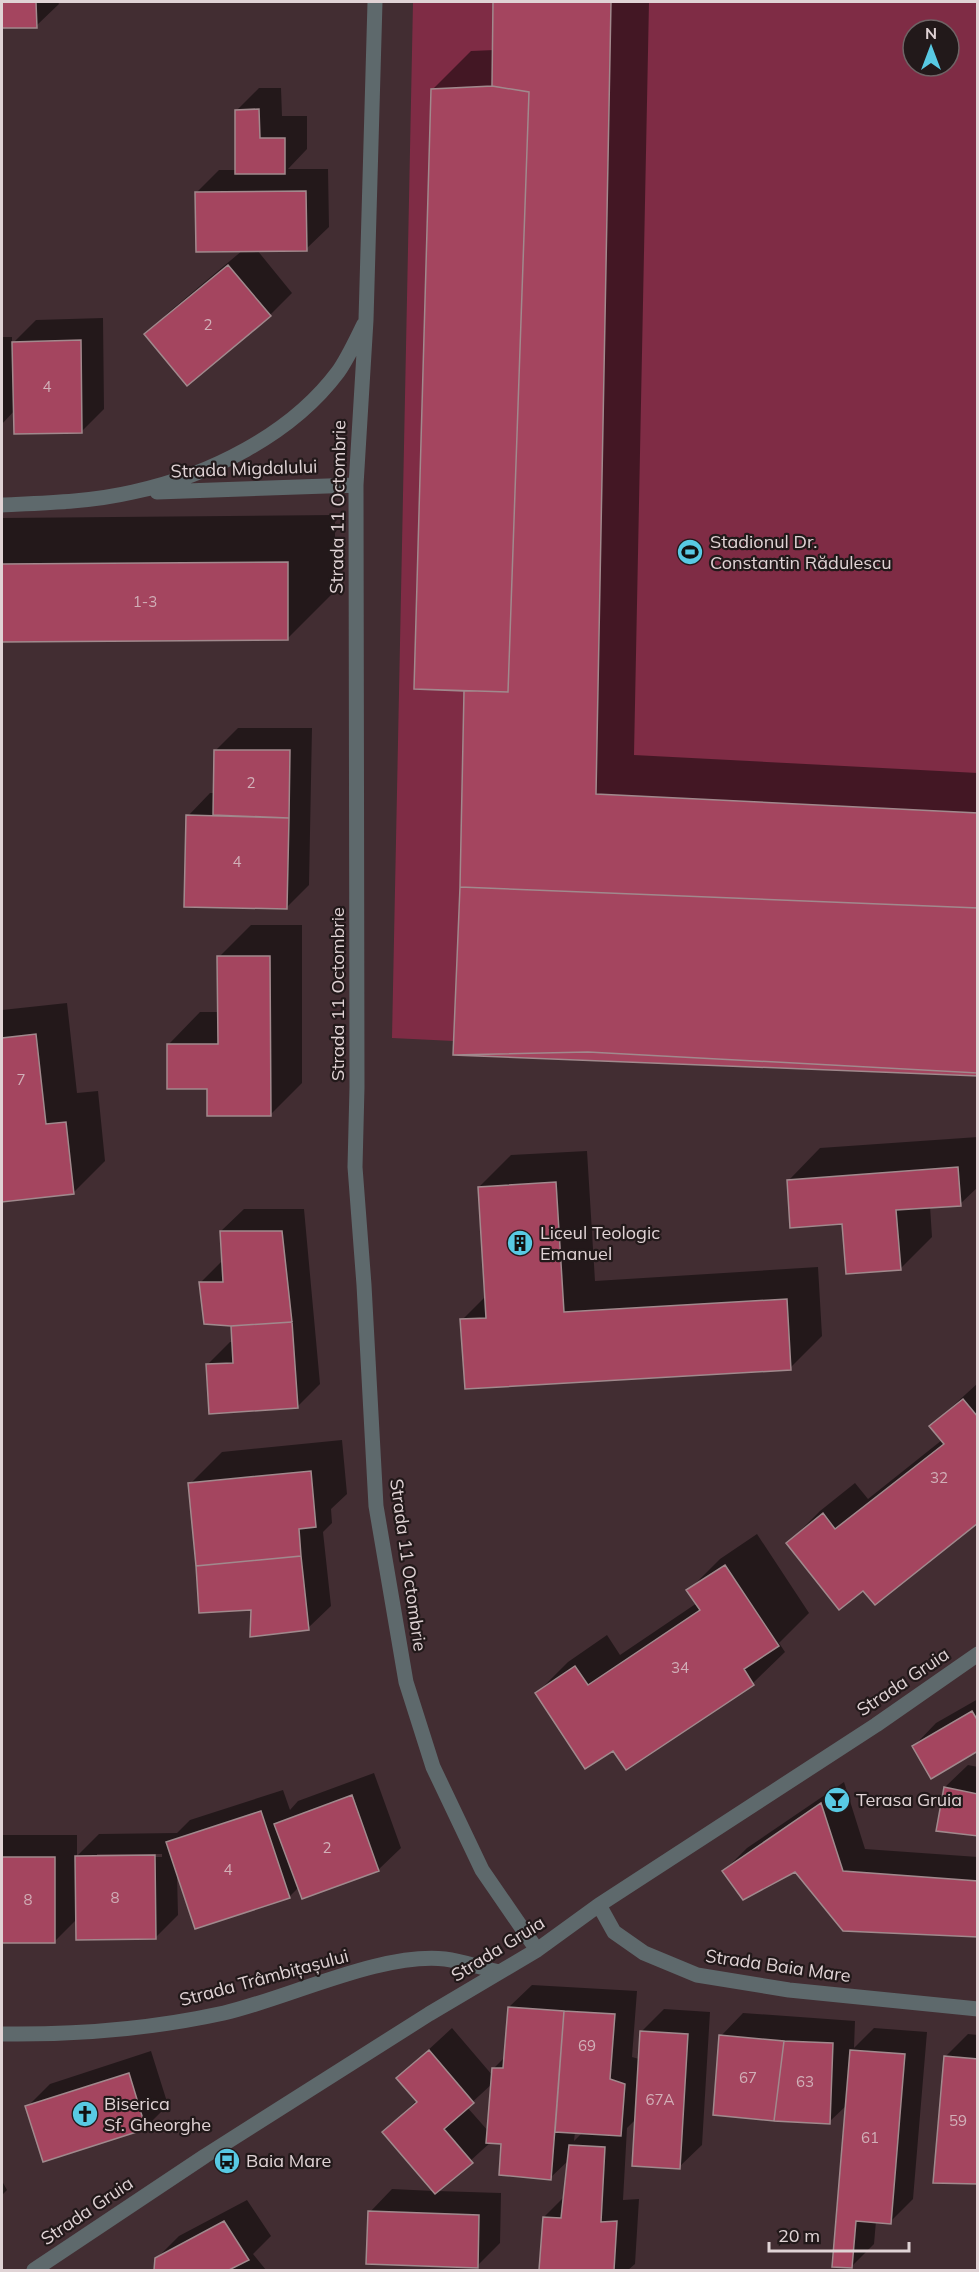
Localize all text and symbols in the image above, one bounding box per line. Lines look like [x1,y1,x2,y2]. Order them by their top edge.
north arrow [901,18,961,78]
text: N [925,23,937,43]
house number: 2 [203,315,213,334]
house number: 4 [42,377,52,396]
street label: Strada 11 Octombrie [324,420,351,594]
street label: Strada Migdalului [170,454,318,483]
place label: Stadionul Dr. Constantin Rădulescu [710,530,892,574]
sports icon: Stadionul Dr. Constantin Rădulescu [675,537,705,567]
house number: 1-3 [133,592,157,611]
house number: 2 [246,773,256,792]
house number: 4 [232,852,242,871]
street label: Strada 11 Octombrie [326,907,349,1081]
house number: 7 [16,1070,26,1089]
place label: Liceul Teologic Emanuel [540,1221,660,1265]
building icon: Liceul Teologic Emanuel [505,1228,535,1258]
house number: 32 [930,1468,948,1487]
street label: Strada 11 Octombrie [385,1477,432,1653]
street label: Strada Gruia [852,1642,953,1721]
house number: 34 [671,1658,689,1677]
bar icon: Terasa Gruia [822,1785,852,1815]
place label: Terasa Gruia [856,1788,962,1811]
house number: 2 [322,1838,332,1857]
house number: 4 [223,1860,233,1879]
house number: 8 [110,1888,120,1907]
house number: 8 [23,1890,33,1909]
street label: Strada Gruia [447,1911,549,1986]
street label: Strada Trâmbițașului [177,1944,351,2011]
street label: Strada Baia Mare [704,1944,852,1987]
house number: 69 [578,2036,596,2055]
house number: 67 [739,2068,757,2087]
house number: 63 [796,2072,814,2091]
house number: 67A [645,2090,675,2109]
place label: Biserica Sf. Gheorghe [104,2092,211,2136]
church icon: Biserica Sf. Gheorghe [70,2099,100,2129]
house number: 59 [949,2111,967,2130]
house number: 61 [861,2128,879,2147]
bus stop icon: Baia Mare [212,2146,242,2176]
place label: Baia Mare [246,2149,331,2172]
street label: Strada Gruia [36,2171,137,2250]
scale bar [769,2215,908,2253]
text: 20 m [778,2224,820,2247]

